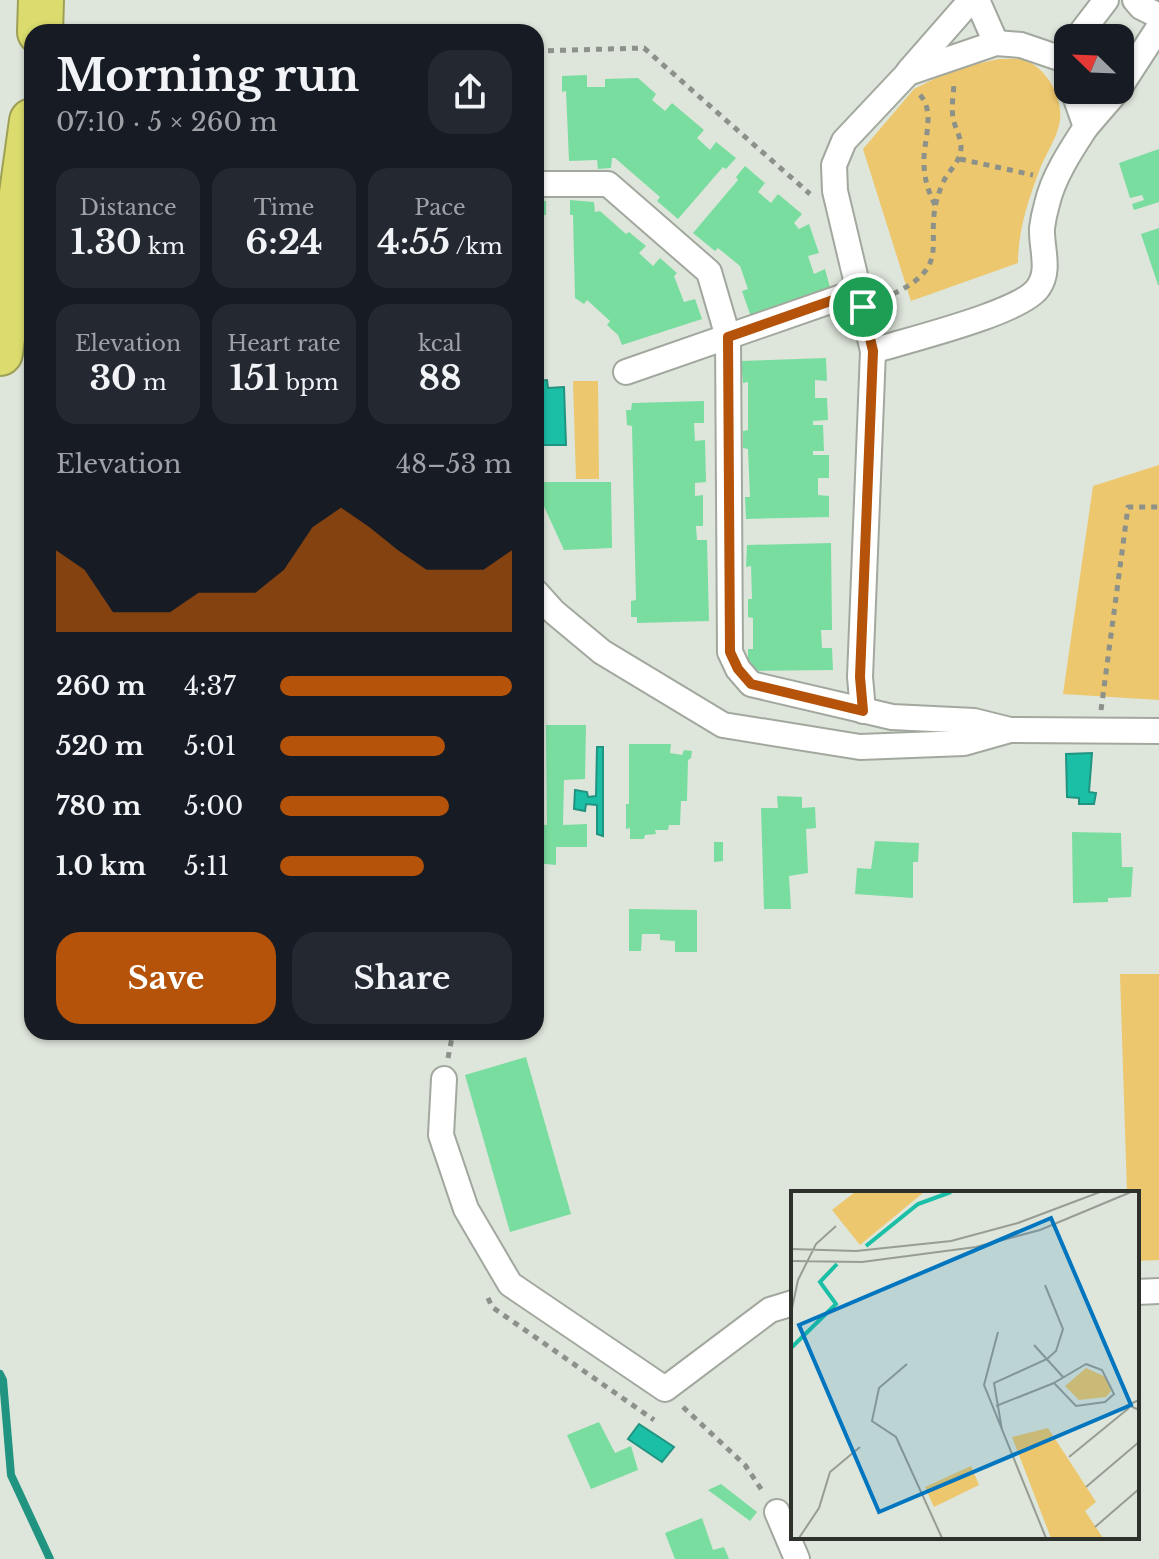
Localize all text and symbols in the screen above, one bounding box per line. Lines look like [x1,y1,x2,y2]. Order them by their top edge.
north arrow [1054,24,1134,104]
map controls [1054,24,1134,104]
text: Morning run [56,48,359,103]
button: share [428,50,512,134]
text: 07:10 · 5 × 260 m [56,106,277,138]
text: Distance [80,194,177,221]
text: Time [254,194,314,221]
text: Pace [414,194,466,221]
text: 1.30 [71,221,142,263]
text: 6:24 [245,221,323,263]
text: 4:55 [377,221,450,263]
text: km [142,233,185,260]
text: /km [450,233,503,260]
pin [829,273,897,341]
icon: arrive [841,285,885,329]
text: Elevation [75,330,181,357]
text: Heart rate [227,330,341,357]
text: kcal [418,330,462,357]
text: 30 [89,357,137,399]
text: 151 [229,357,279,399]
text: 88 [418,357,462,399]
text: m [137,369,167,396]
text: bpm [279,369,339,396]
text: Elevation [56,448,182,480]
text: 48–53 m [396,448,512,480]
text: 260 m [56,670,146,702]
text: 4:37 [184,670,236,702]
text: 520 m [56,730,144,762]
text: 5:01 [184,730,236,762]
text: 780 m [56,790,141,822]
text: 5:00 [184,790,243,822]
text: 1.0 km [56,850,146,882]
text: 5:11 [184,850,229,882]
button: Save [56,932,276,1024]
button: Share [292,932,512,1024]
inset map [791,1191,1139,1539]

